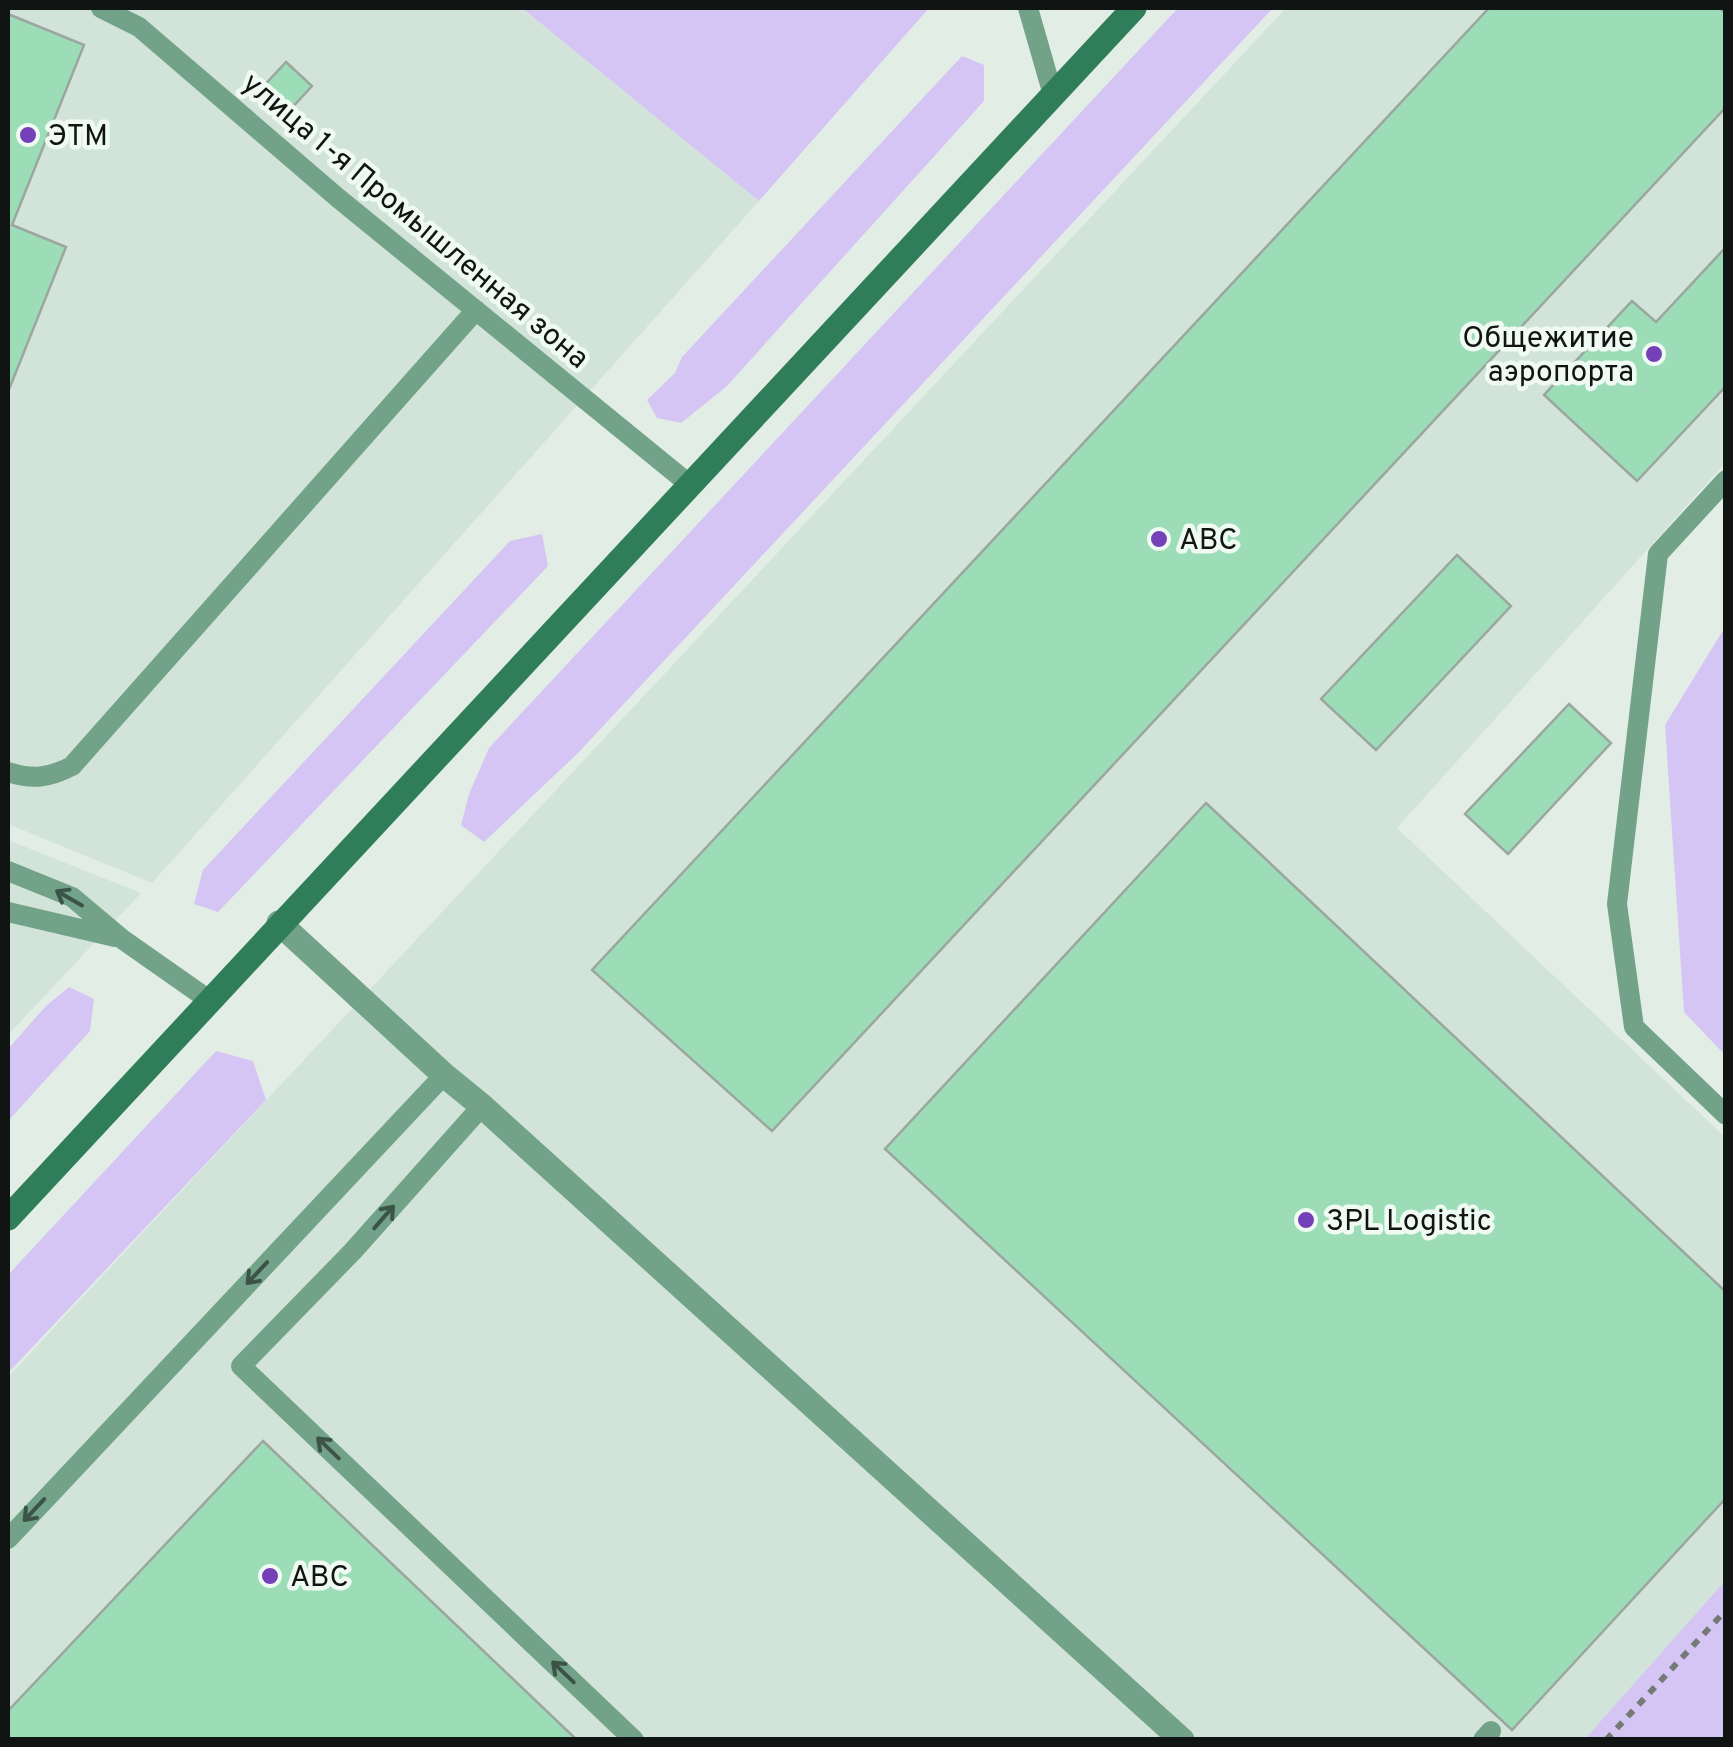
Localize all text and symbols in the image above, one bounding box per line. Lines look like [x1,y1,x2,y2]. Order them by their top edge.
street label: улица 1-я Промышленная зона [233,66,595,378]
place label: ЭТМ [48,119,108,156]
marker: ЭТМ [17,124,39,146]
place label: Общежитие аэропорта [1462,321,1634,392]
marker: Общежитие аэропорта [1643,343,1665,365]
place label: ABC [1179,523,1238,560]
marker: ABC [1148,528,1170,550]
one-way arrow [55,888,84,908]
place label: 3PL Logistic [1326,1204,1492,1241]
one-way arrow [372,1205,395,1230]
marker: 3PL Logistic [1295,1209,1317,1231]
one-way arrow [245,1261,269,1285]
one-way arrow [316,1436,340,1460]
one-way arrow [23,1497,46,1522]
place label: АВС [290,1560,349,1597]
marker: АВС [259,1565,281,1587]
one-way arrow [551,1661,576,1684]

